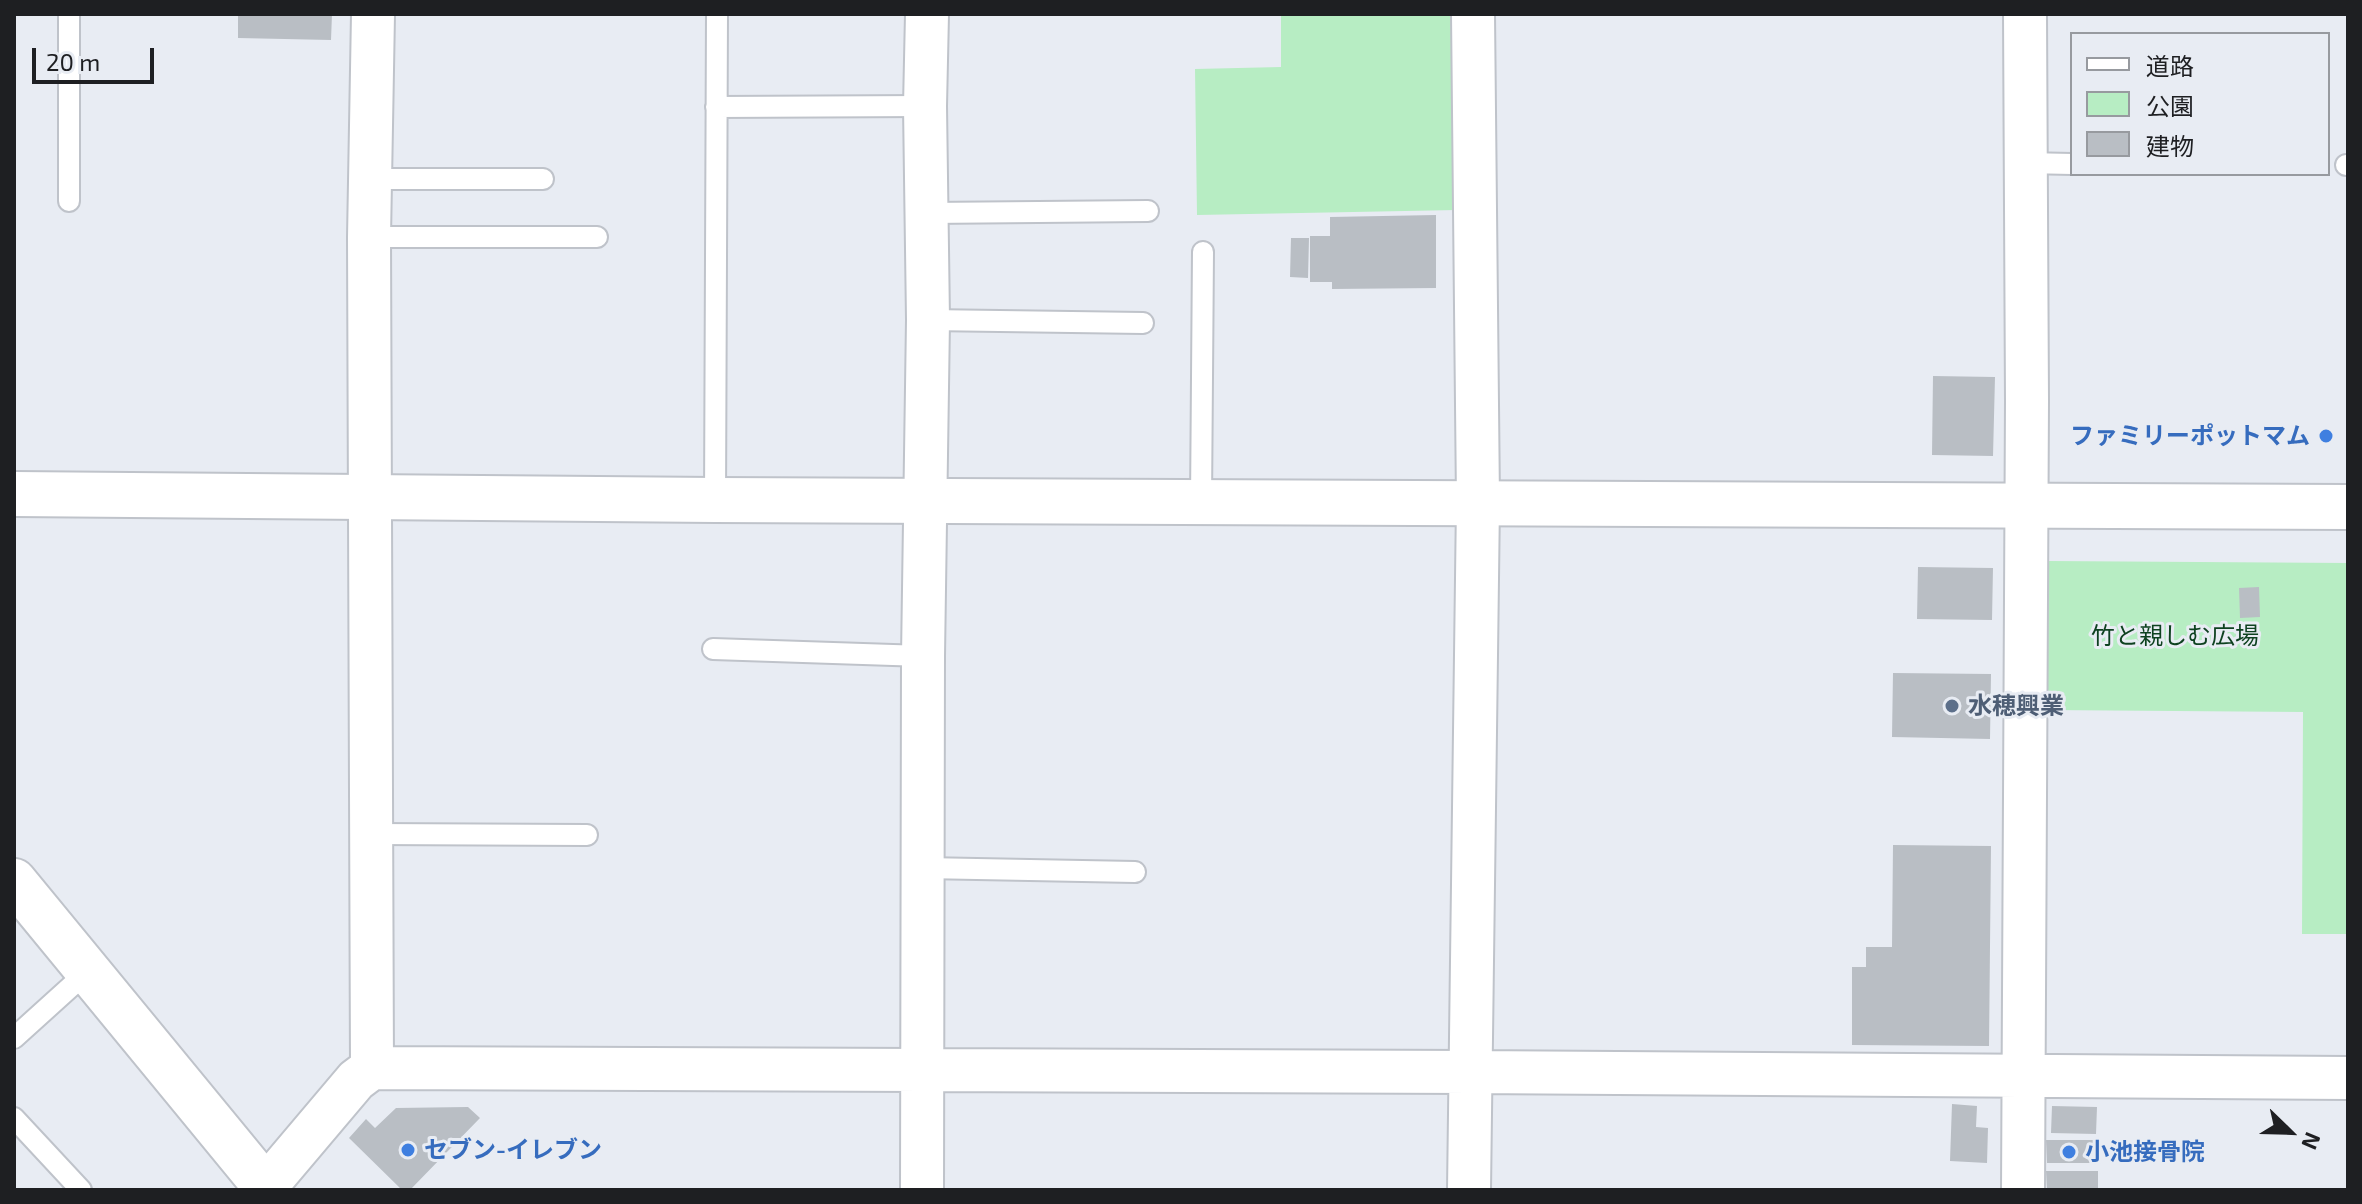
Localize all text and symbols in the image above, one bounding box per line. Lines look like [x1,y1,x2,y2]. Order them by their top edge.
scale bar [36,32,158,82]
legend [2070,32,2330,176]
text: 20 m [46,47,100,76]
text: 道路 [2146,51,2194,80]
text: 公園 [2146,91,2194,120]
text: 建物 [2146,131,2194,160]
place label: ファミリーポットマム [2070,422,2310,450]
marker: ファミリーポットマム [2317,427,2335,445]
park label: 竹と親しむ広場 [2091,622,2259,650]
place label: 水穂興業 [1968,692,2064,720]
marker: 水穂興業 [1943,697,1961,715]
north arrow [2250,1092,2330,1172]
text: N [2297,1129,2327,1154]
place label: セブン-イレブン [424,1136,602,1164]
place label: 小池接骨院 [2085,1138,2205,1166]
marker: セブン-イレブン [399,1141,417,1159]
marker: 小池接骨院 [2060,1143,2078,1161]

